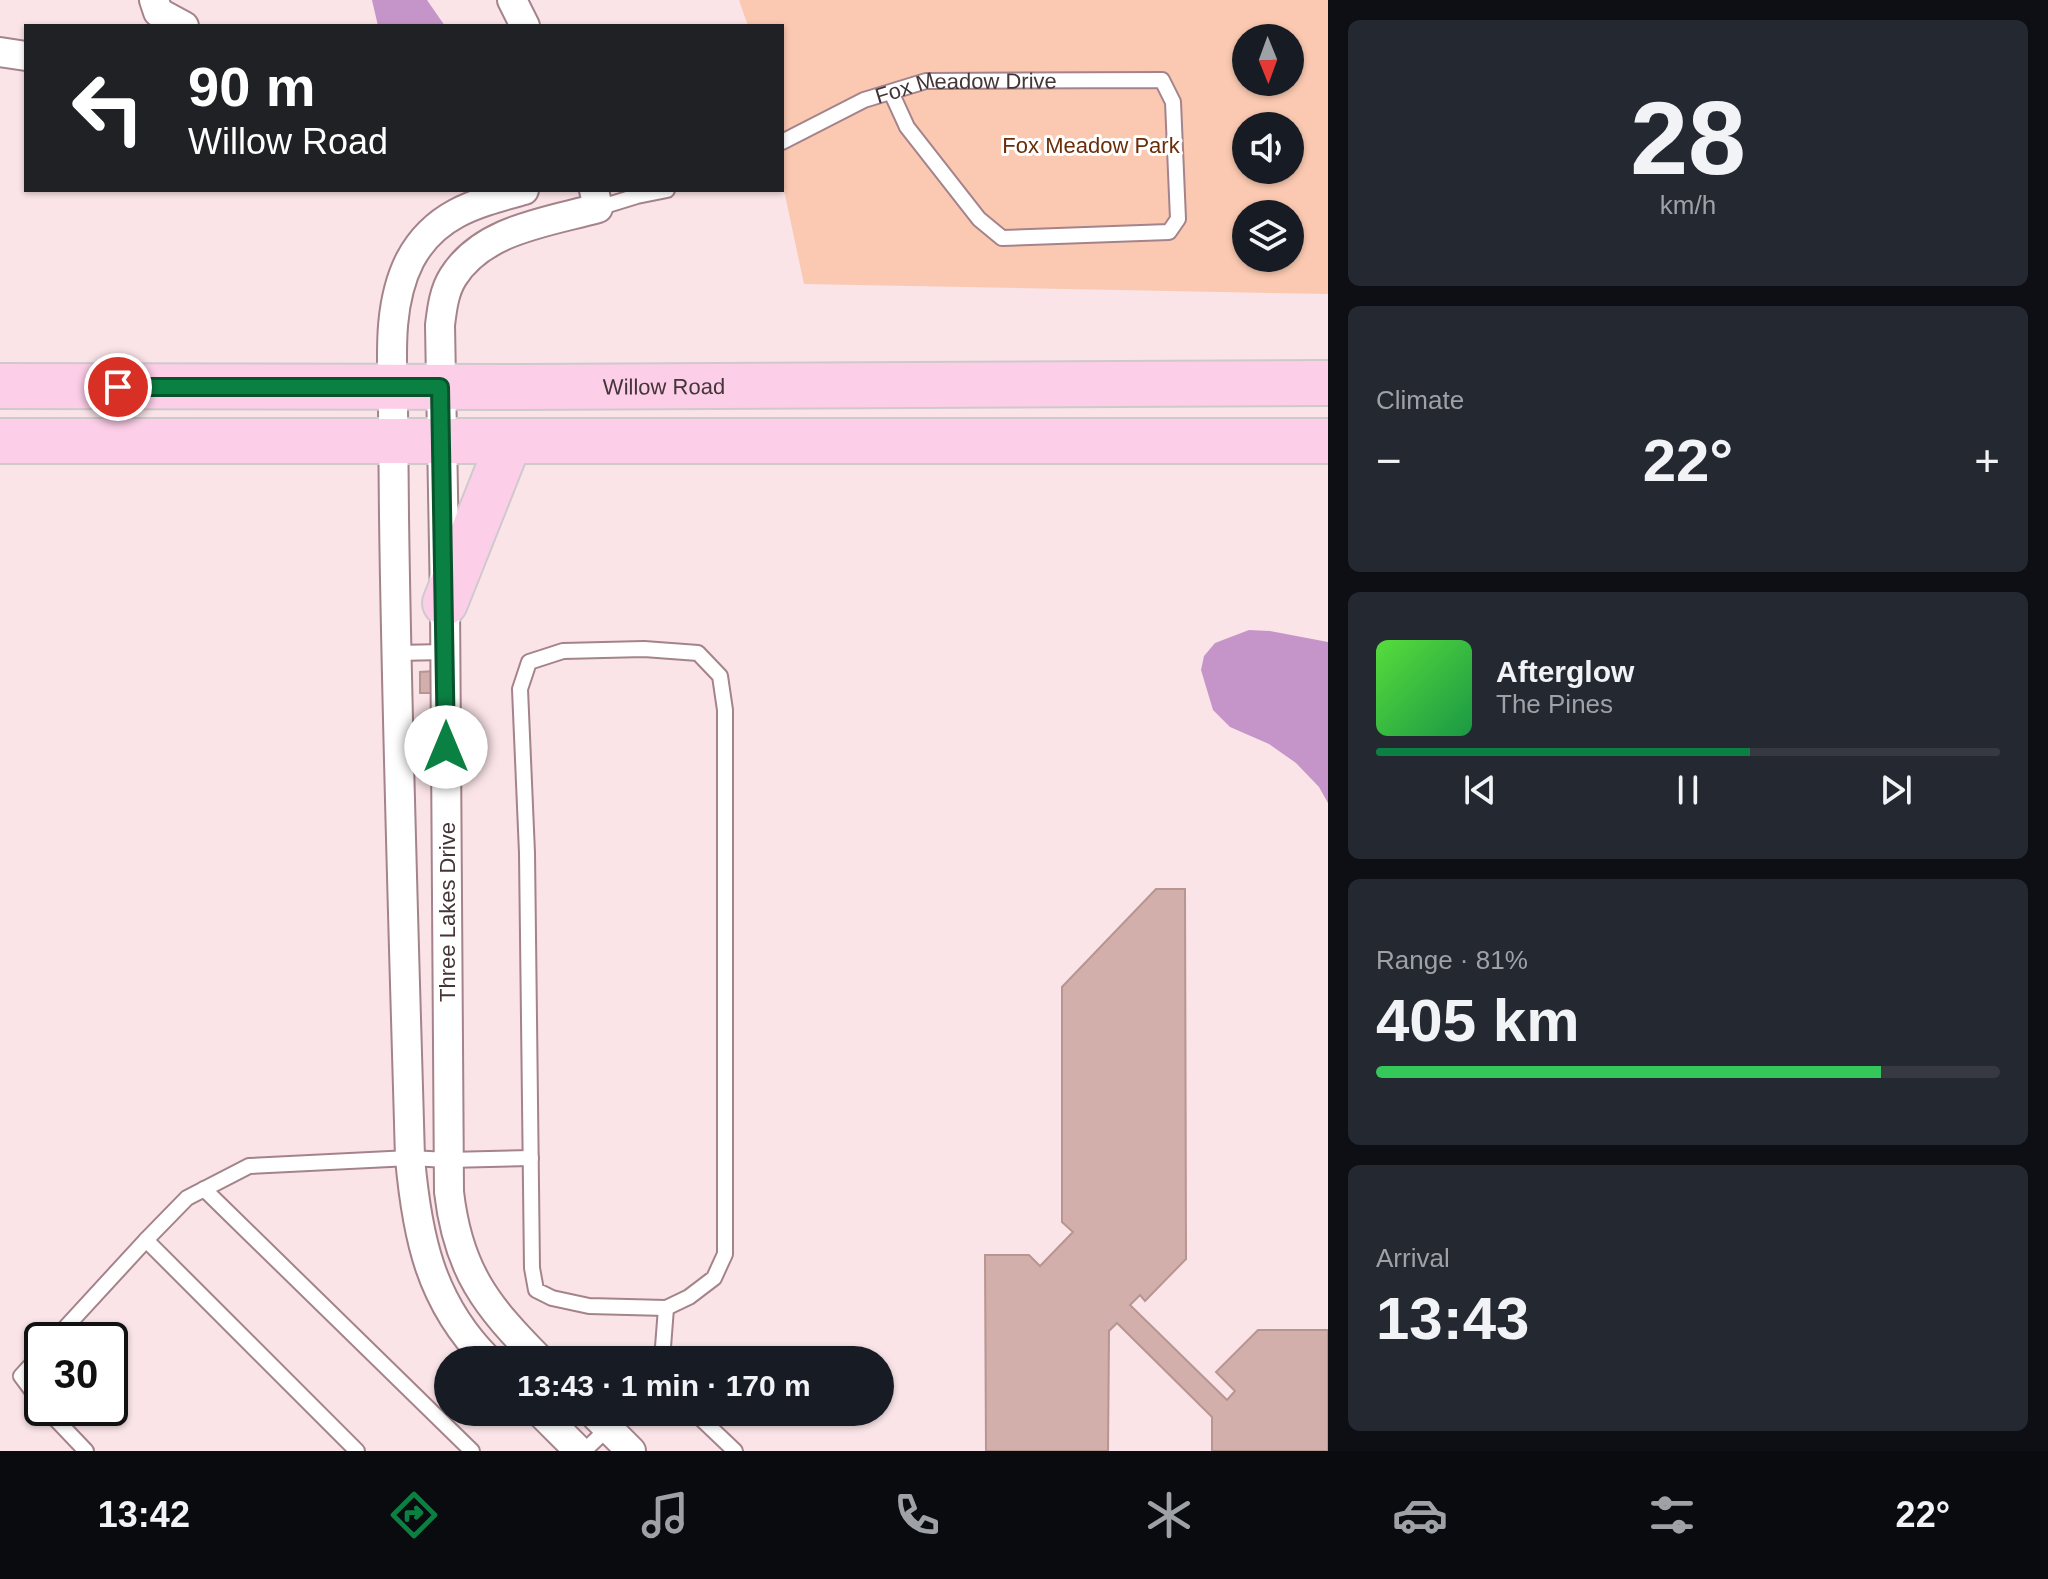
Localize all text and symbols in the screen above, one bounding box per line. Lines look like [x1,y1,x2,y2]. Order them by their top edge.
north arrow [1232,24,1304,96]
map controls [1232,24,1304,272]
text: 90 m [188,55,316,118]
icon: left [56,56,160,160]
street label: Fox Meadow Drive [872,67,1057,108]
text: 28 [1630,80,1746,196]
button: sound [1232,112,1304,184]
text: Willow Road [188,121,388,162]
park label: Fox Meadow Park [1002,133,1181,158]
text: km/h [1660,190,1716,220]
button: layers [1232,200,1304,272]
pin [84,353,152,421]
icon: arrive [96,365,140,409]
street label: Willow Road [603,373,725,399]
text: Climate [1376,385,1464,415]
text: 22° [1643,427,1733,494]
text: − [1376,436,1402,485]
text: + [1974,436,2000,485]
text: Afterglow [1496,655,1634,688]
text: The Pines [1496,689,1613,719]
position arrow [404,705,488,789]
icon: previous [1458,768,1502,812]
icon: pause [1666,768,1710,812]
icon: next [1874,768,1918,812]
street label: Three Lakes Drive [435,822,460,1002]
text: Range · 81% [1376,945,1528,975]
text: 405 km [1376,987,1580,1054]
text: Arrival [1376,1243,1450,1273]
text: 13:43 [1376,1285,1529,1352]
speed limit sign: 30 [24,1322,128,1426]
text: 13:43 · 1 min · 170 m [517,1369,811,1402]
icon: directions [386,1487,442,1543]
icon: music [637,1487,693,1543]
icon: phone [889,1487,945,1543]
icon: climate [1141,1487,1197,1543]
icon: car [1392,1487,1448,1543]
icon: filters [1644,1487,1700,1543]
text: 13:42 [98,1494,190,1535]
text: 22° [1896,1494,1950,1535]

